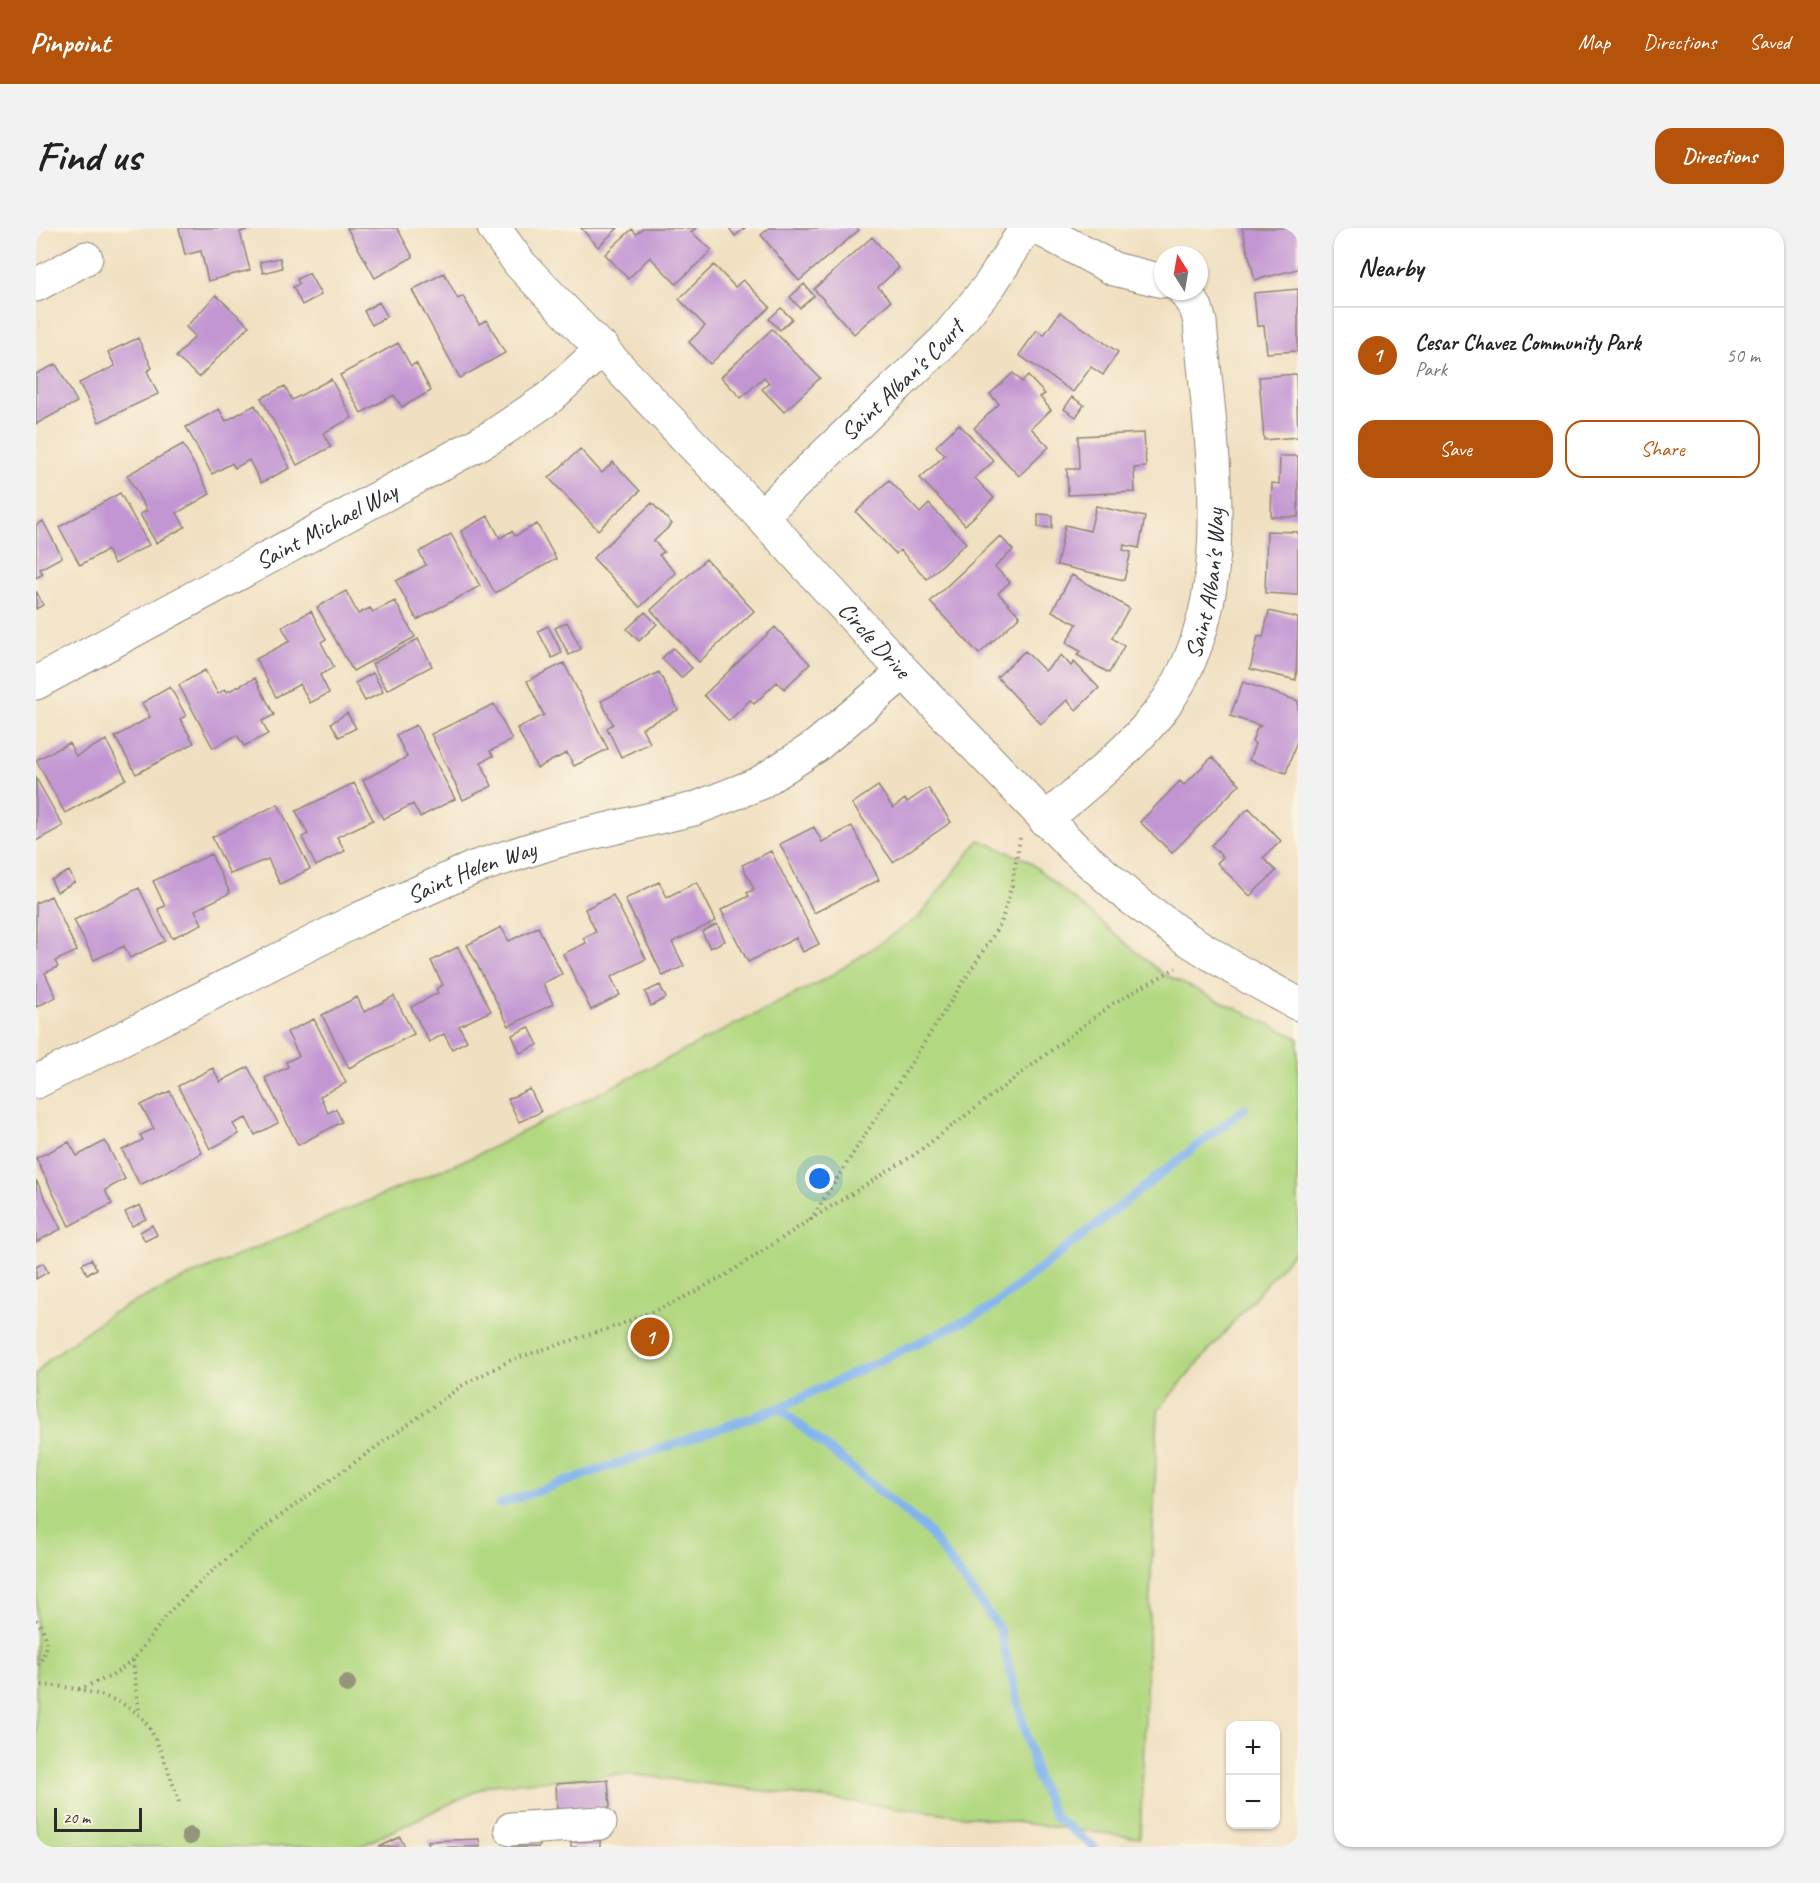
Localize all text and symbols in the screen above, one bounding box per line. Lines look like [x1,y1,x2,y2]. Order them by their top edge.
text: Pinpoint [30,25,110,60]
text: Map [1578,29,1610,55]
text: Directions [1643,29,1716,55]
text: Saved [1749,29,1790,55]
button: Directions [1655,128,1784,184]
text: Find us [36,130,141,183]
north arrow [1154,246,1208,300]
text: Nearby [1358,251,1423,284]
street label: Saint Alban's Court [834,311,972,447]
text: Cesar Chavez Community Park [1415,329,1640,357]
text: 1 [1373,343,1382,368]
text: 50 m [1726,343,1760,368]
text: Park [1415,357,1447,382]
button: Save [1358,420,1553,478]
button: Share [1565,420,1760,478]
street label: Saint Michael Way [250,475,404,576]
street label: Saint Alban's Way [1177,507,1230,662]
street label: Circle Drive [832,595,919,686]
street label: Saint Helen Way [402,833,541,911]
your location [805,1164,834,1193]
pin: 1 [630,1314,670,1360]
map controls [1226,1721,1280,1829]
button: + [1226,1721,1280,1775]
button: − [1226,1775,1280,1829]
scale bar [54,1805,142,1832]
text: 20 m [63,1808,90,1828]

